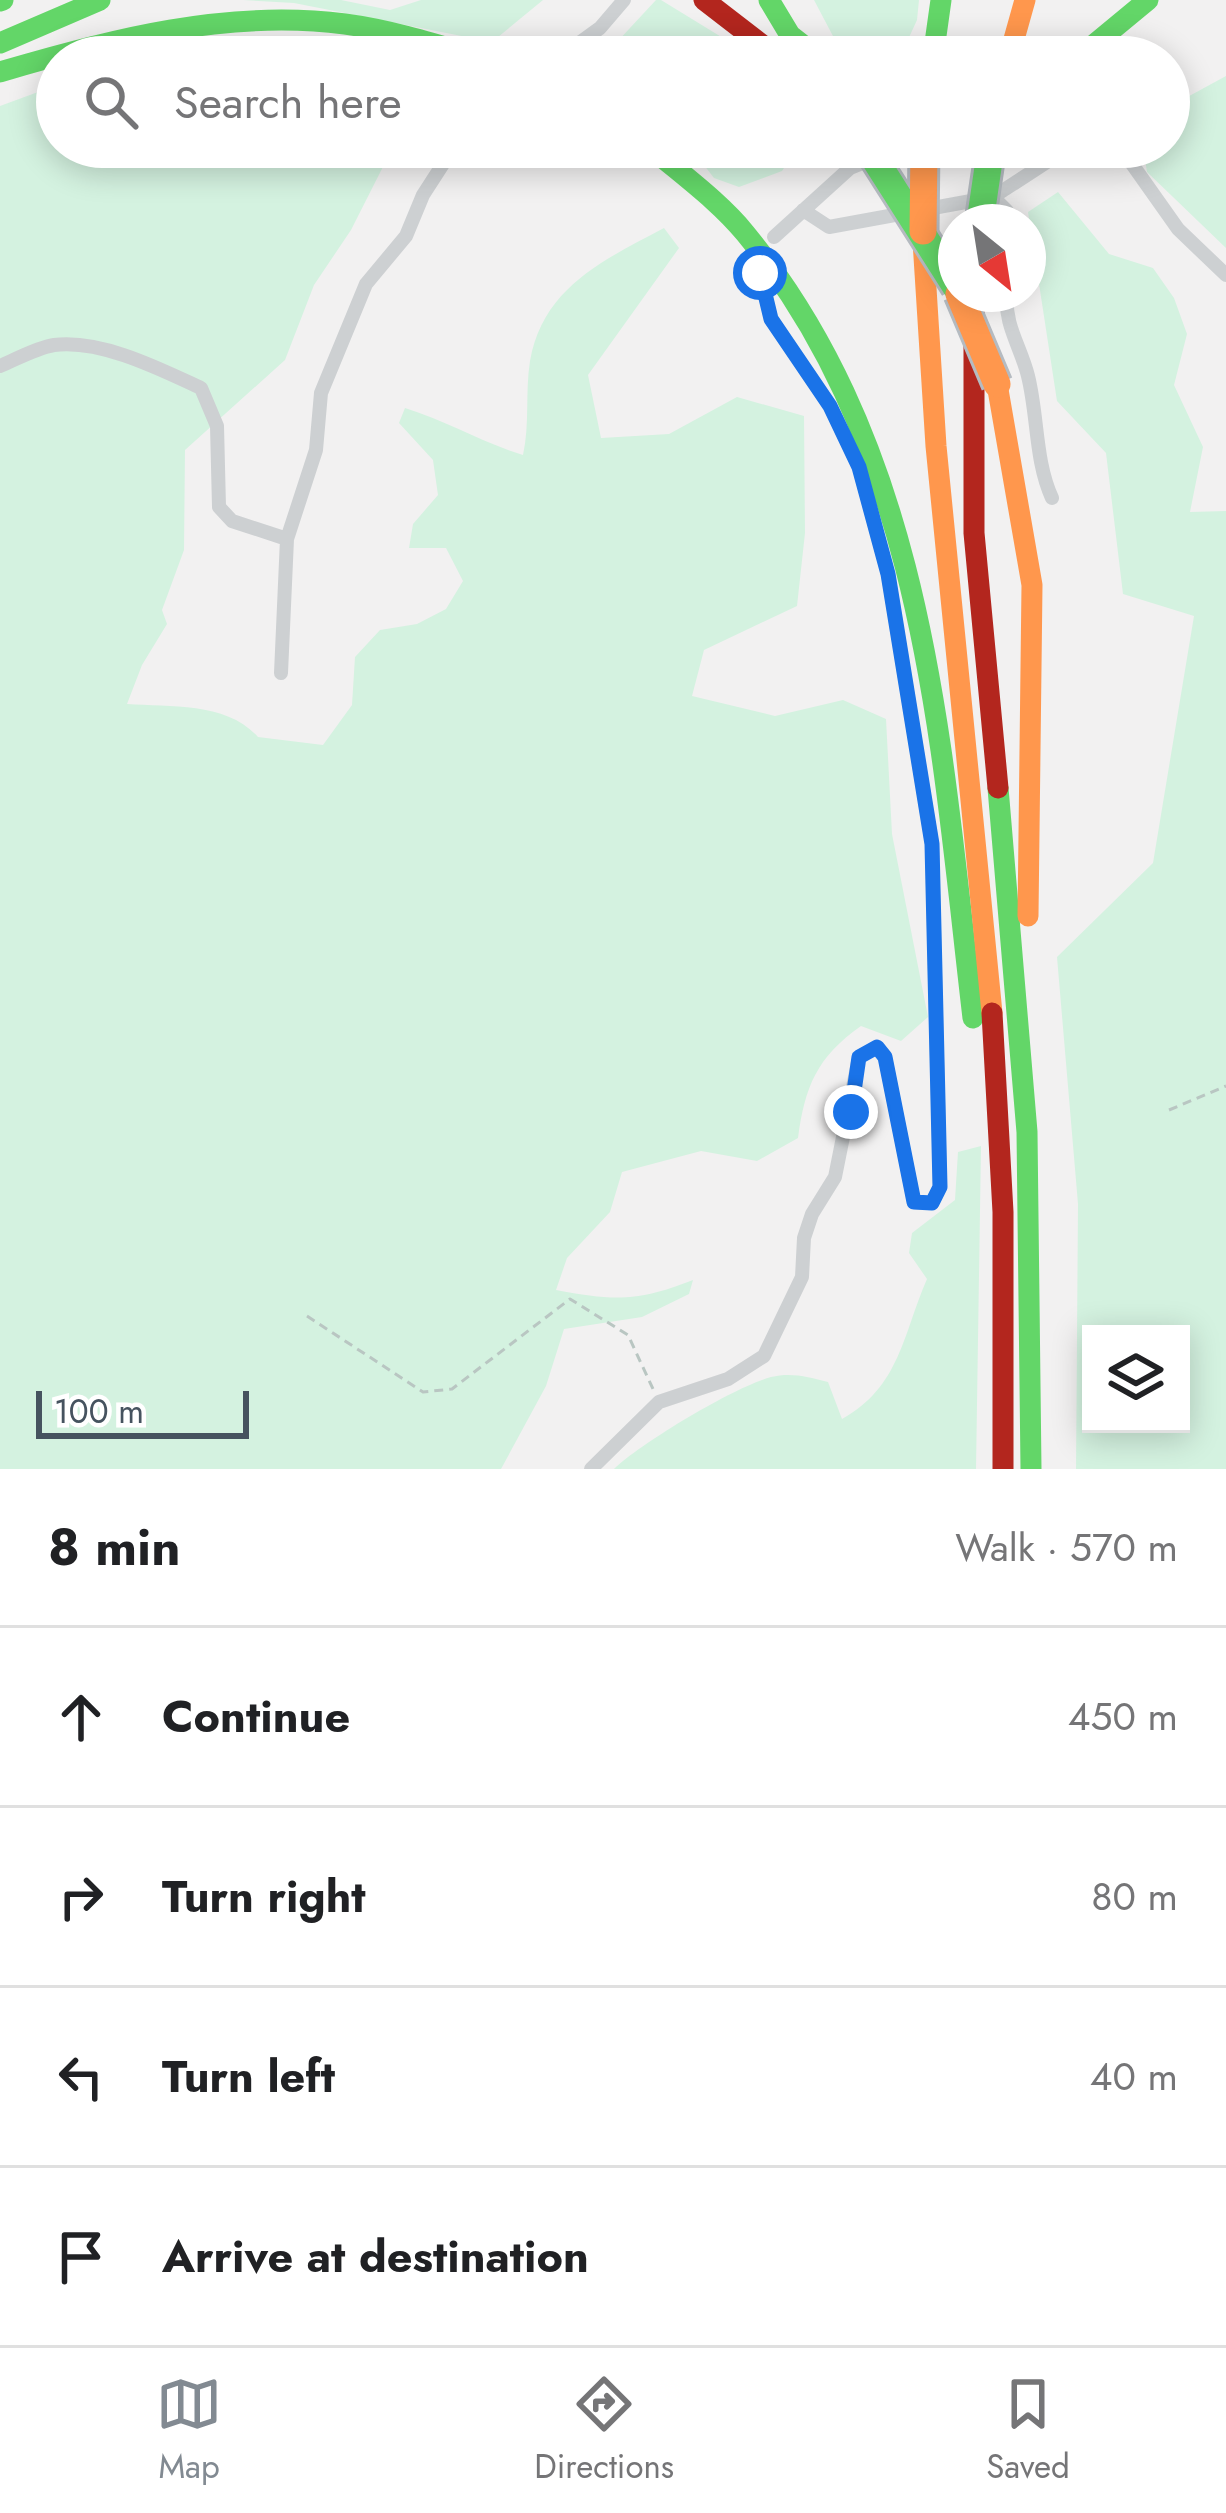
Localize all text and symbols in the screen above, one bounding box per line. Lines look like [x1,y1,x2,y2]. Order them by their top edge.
search box [36,36,1190,168]
icon: search [78,69,144,135]
text: Search here [174,70,402,135]
north arrow [938,204,1046,312]
route start [733,246,787,300]
route end [824,1085,878,1139]
map controls [1082,1325,1190,1433]
button: layers [1082,1325,1190,1433]
scale bar [36,1385,249,1438]
text: 100 m [54,1388,144,1435]
text: 8 min [48,1510,181,1584]
text: Walk · 570 m [955,1519,1178,1576]
icon: ahead [48,1684,114,1750]
text: Continue [162,1684,350,1749]
text: 450 m [1068,1688,1178,1745]
icon: right [48,1864,114,1930]
text: Turn right [162,1864,366,1929]
text: 80 m [1091,1868,1178,1925]
icon: left [48,2044,114,2110]
text: Turn left [162,2044,335,2109]
text: 40 m [1090,2048,1178,2105]
icon: arrive [48,2224,114,2290]
text: Arrive at destination [162,2224,589,2289]
tab: Map [156,2371,222,2490]
tab: Directions [534,2371,674,2490]
tab: Saved [986,2371,1070,2490]

